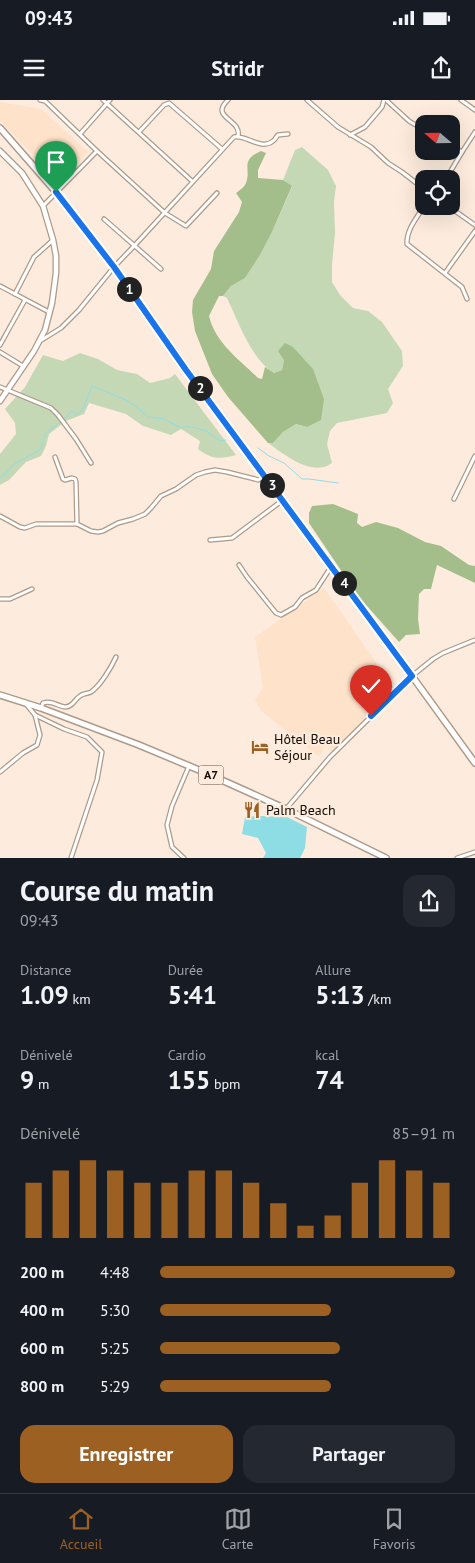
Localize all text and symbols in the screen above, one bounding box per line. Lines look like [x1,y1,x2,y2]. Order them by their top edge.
text: 09:43 [25,6,73,30]
icon: menu [20,54,48,82]
text: Stridr [211,54,264,82]
icon: share [427,54,455,82]
north arrow [415,115,460,160]
map controls [415,115,460,215]
pin [35,141,77,192]
icon: arrive [42,148,70,176]
button: locate [415,170,460,215]
pin: 1 [116,276,142,302]
text: 1 [126,280,133,298]
pin: 2 [188,376,212,400]
text: 2 [197,379,204,397]
pin: 3 [260,472,284,498]
text: 3 [269,476,276,494]
pin: 4 [332,570,356,596]
text: 4 [341,574,348,592]
pin [350,665,392,716]
icon: check [357,672,385,700]
place label: Hôtel Beau Séjour [274,730,340,764]
hotel icon: Hôtel Beau Séjour [250,737,270,757]
road number: A7 [198,766,224,784]
restaurant icon: Palm Beach [242,800,262,820]
place label: Palm Beach [266,801,336,819]
text: Course du matin [20,872,214,909]
button: share [403,875,455,927]
text: 09:43 [20,910,58,930]
text: Distance [20,961,71,979]
text: Durée [168,961,203,979]
text: Allure [315,961,351,979]
text: 1.09 [20,979,69,1011]
text: 5:41 [168,979,217,1011]
text: 5:13 [315,979,365,1011]
text: km [69,990,91,1008]
text: /km [365,990,391,1008]
text: Dénivelé [20,1046,73,1064]
text: Cardio [168,1046,206,1064]
text: kcal [315,1046,339,1064]
text: 9 [20,1064,34,1096]
text: 155 [168,1064,210,1096]
text: 74 [315,1064,344,1096]
text: m [34,1075,49,1093]
text: bpm [210,1075,240,1093]
text: Dénivelé [20,1123,80,1143]
text: 85–91 m [392,1123,455,1143]
text: 200 m [20,1262,64,1282]
text: 4:48 [100,1262,130,1282]
text: 400 m [20,1300,64,1320]
text: 5:30 [100,1300,130,1320]
text: 600 m [20,1338,64,1358]
text: 5:25 [100,1338,130,1358]
text: 800 m [20,1376,64,1396]
text: 5:29 [100,1376,130,1396]
button: Enregistrer [20,1425,233,1483]
button: Partager [243,1425,455,1483]
tab: Accueil [60,1505,102,1553]
tab: Carte [222,1505,253,1553]
tab: Favoris [373,1505,415,1553]

